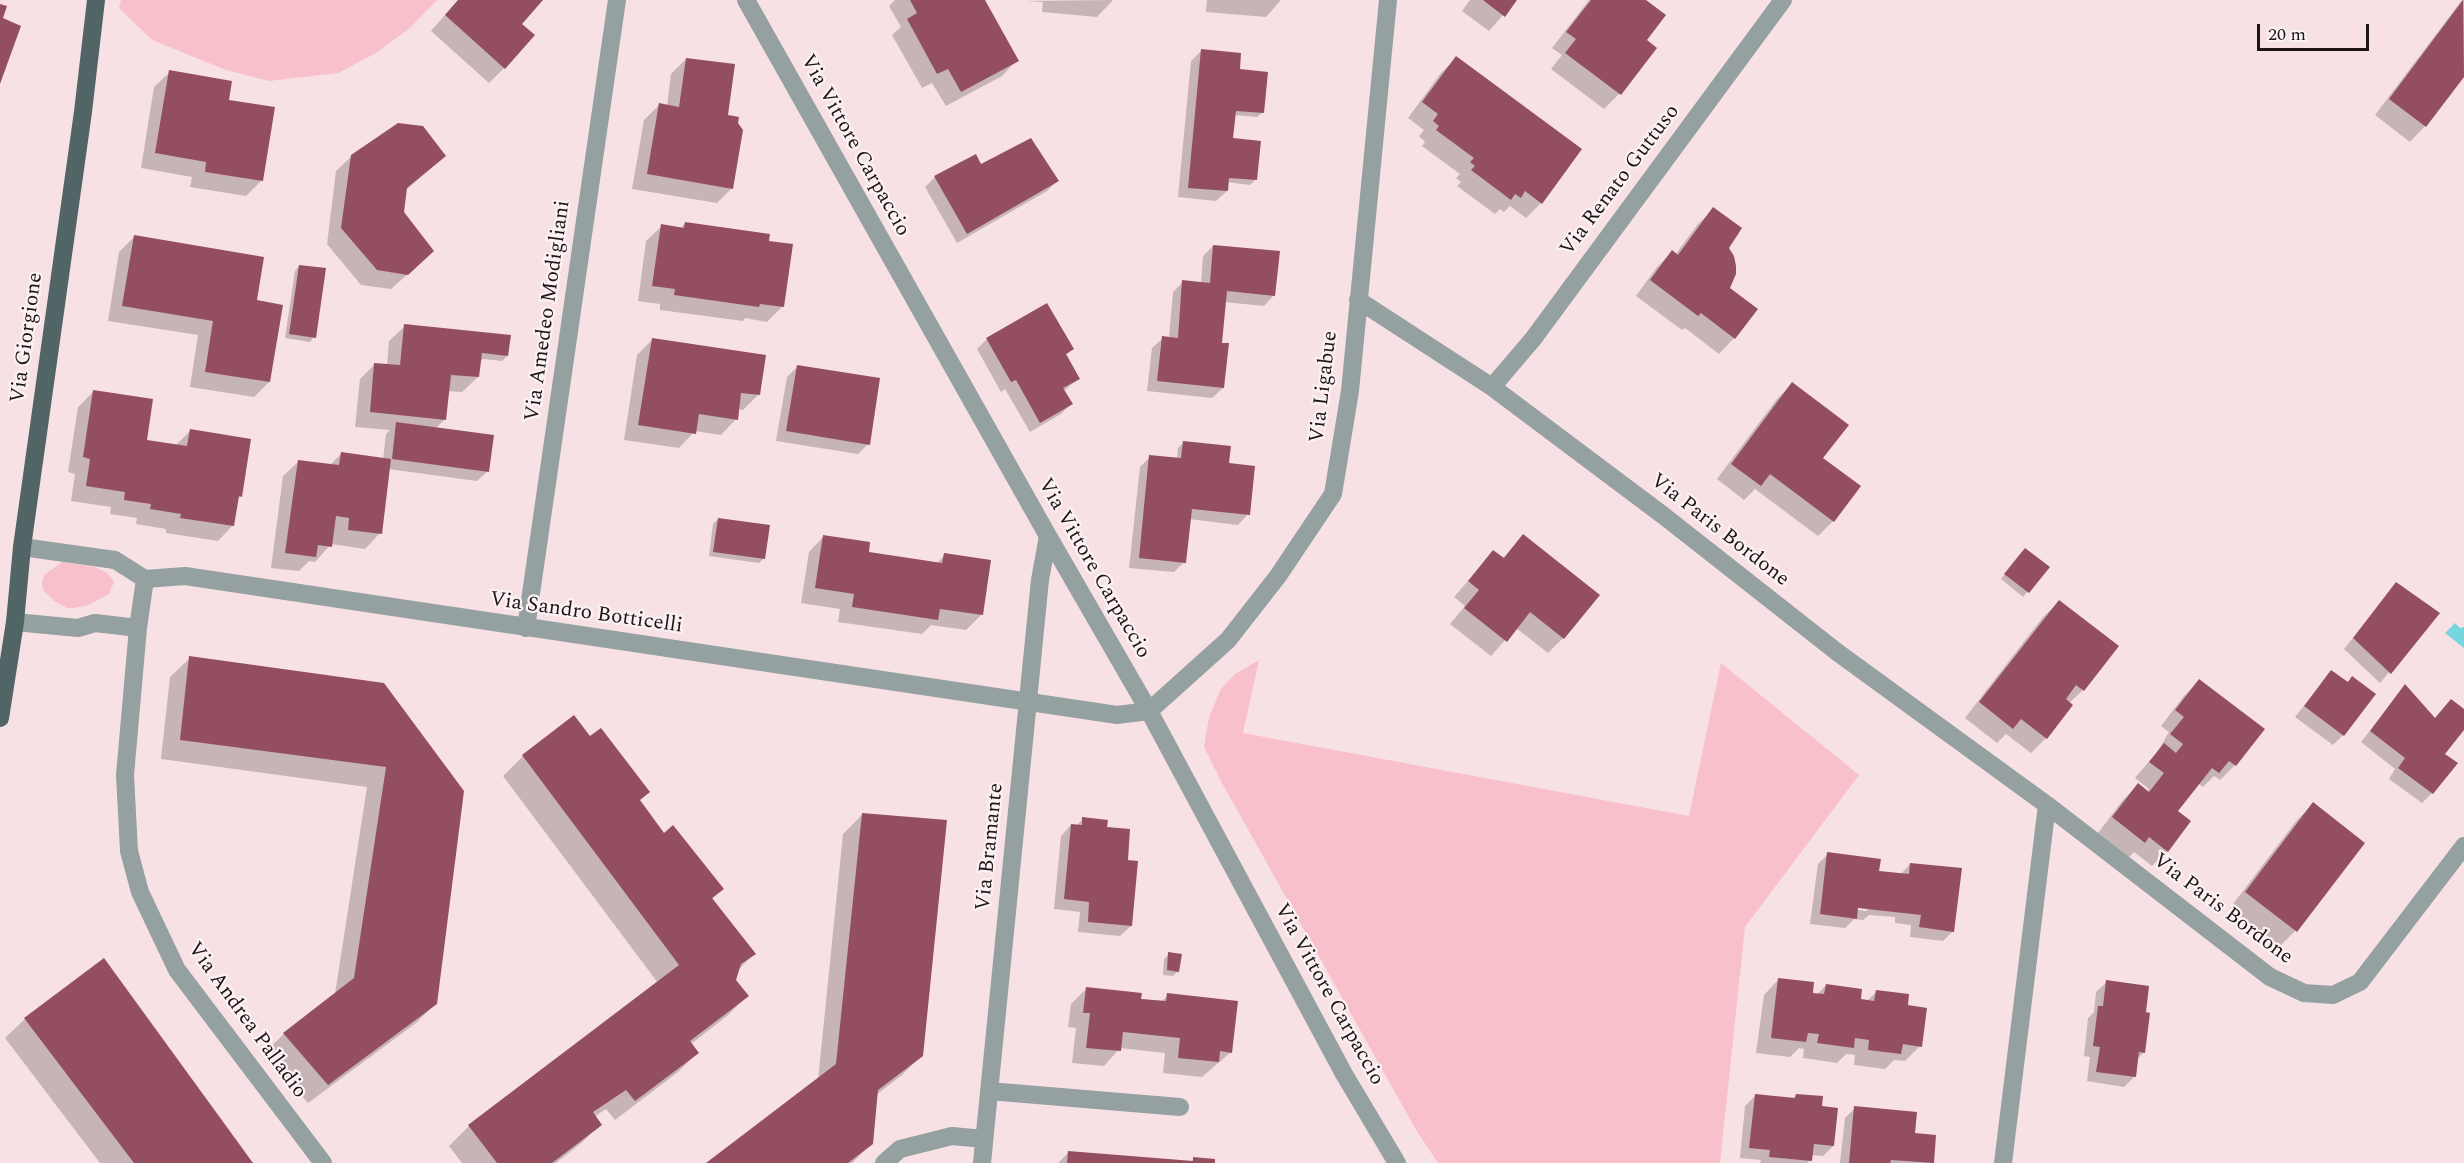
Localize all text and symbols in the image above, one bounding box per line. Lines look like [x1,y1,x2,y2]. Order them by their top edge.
scale bar [2260,12,2372,50]
text: 20 m [2268,21,2306,48]
street label: Via Vittore Carpaccio [794,51,914,241]
street label: Via Renato Guttuso [1556,100,1686,262]
street label: Via Amedeo Modigliani [521,199,577,423]
street label: Via Giorgione [6,271,50,405]
street label: Via Ligabue [1306,330,1344,444]
street label: Via Paris Bordone [1645,469,1793,593]
street label: Via Vittore Carpaccio [1031,474,1155,664]
street label: Via Sandro Botticelli [488,588,684,640]
street label: Via Bramante [972,782,1010,912]
street label: Via Paris Bordone [2147,849,2297,971]
street label: Via Vittore Carpaccio [1268,900,1388,1090]
street label: Via Andrea Palladio [181,938,311,1104]

